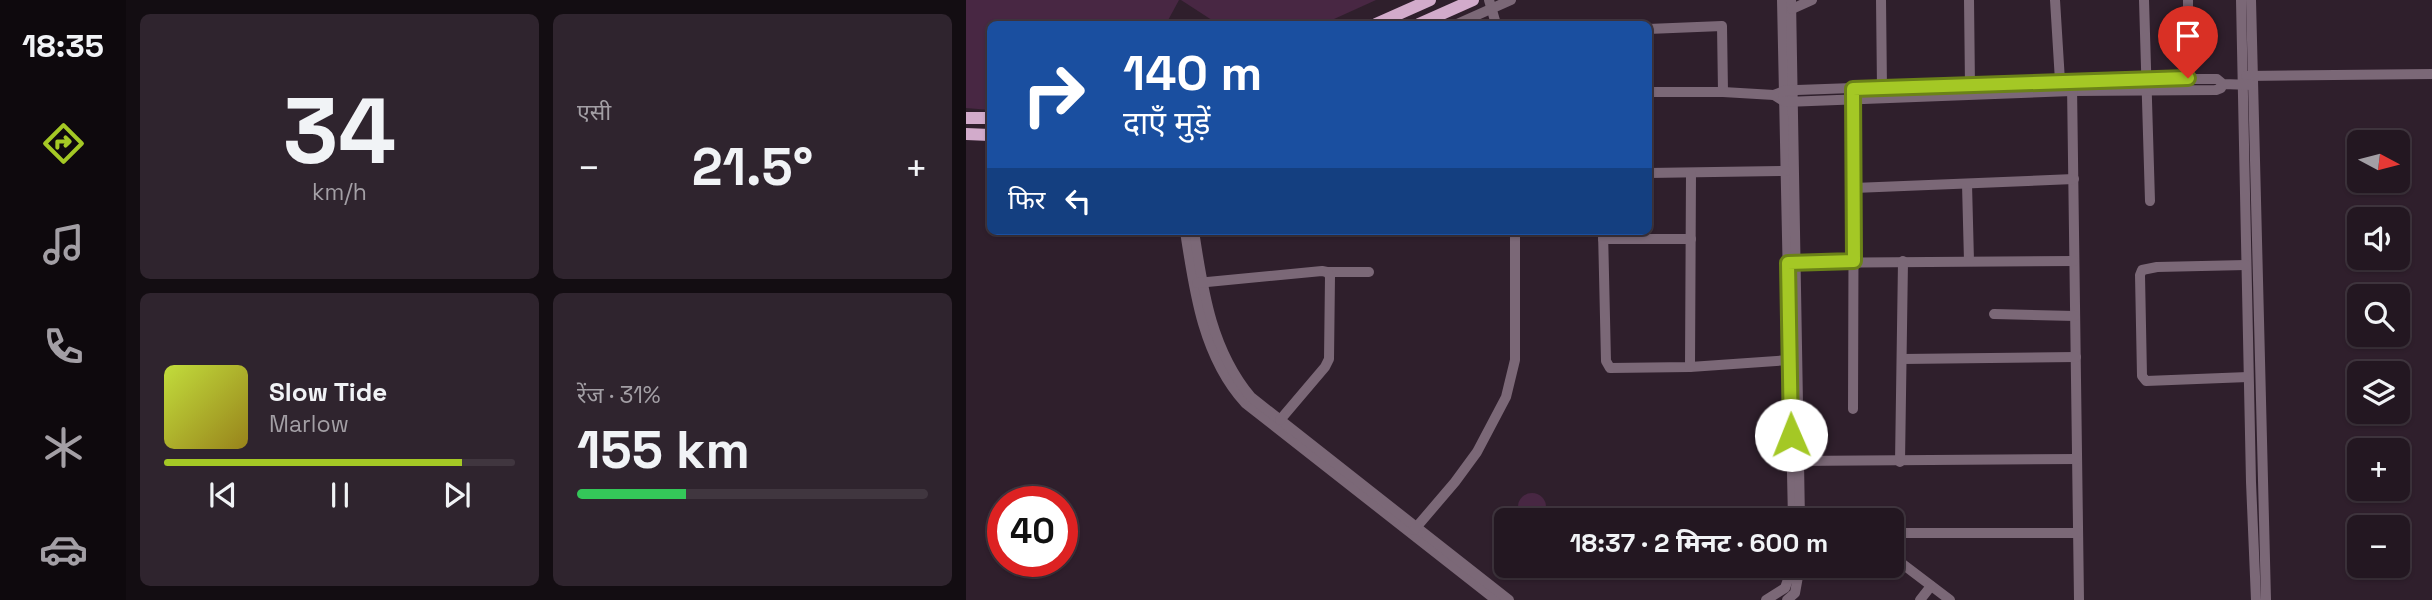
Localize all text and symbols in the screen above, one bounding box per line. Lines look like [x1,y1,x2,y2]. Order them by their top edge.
pin [2158,6,2218,78]
icon: arrive [2169,17,2207,55]
text: 18:35 [22,26,104,66]
text: 140 m [1123,42,1262,104]
icon: right [1008,49,1099,140]
text: 34 [283,73,396,190]
text: एसी [577,97,611,127]
text: दाएँ मुड़ें [1123,103,1210,143]
icon: directions [39,119,88,168]
north arrow [2347,130,2410,192]
map controls [2347,130,2410,578]
text: 21.5° [692,134,813,200]
text: − [577,144,601,192]
text: + [904,144,928,192]
text: km/h [312,177,367,207]
icon: left [1059,182,1097,220]
text: फिर [1008,183,1045,217]
button: sound [2347,207,2410,270]
icon: music [39,220,88,269]
button: search [2347,284,2410,347]
icon: phone [39,322,88,371]
button: layers [2347,361,2410,424]
text: Slow Tide [269,375,387,409]
text: रेंज · 31% [577,380,661,410]
position arrow [1754,398,1828,472]
text: Marlow [269,409,349,439]
text: 155 km [577,417,750,483]
icon: climate [39,423,88,472]
button: + [2347,438,2410,501]
icon: previous [204,476,242,514]
icon: pause [321,476,359,514]
icon: next [438,476,476,514]
speed limit sign: 40 [987,486,1078,577]
button: − [2347,515,2410,578]
icon: car [39,525,88,574]
text: 18:37 · 2 मिनट · 600 m [1570,526,1828,560]

